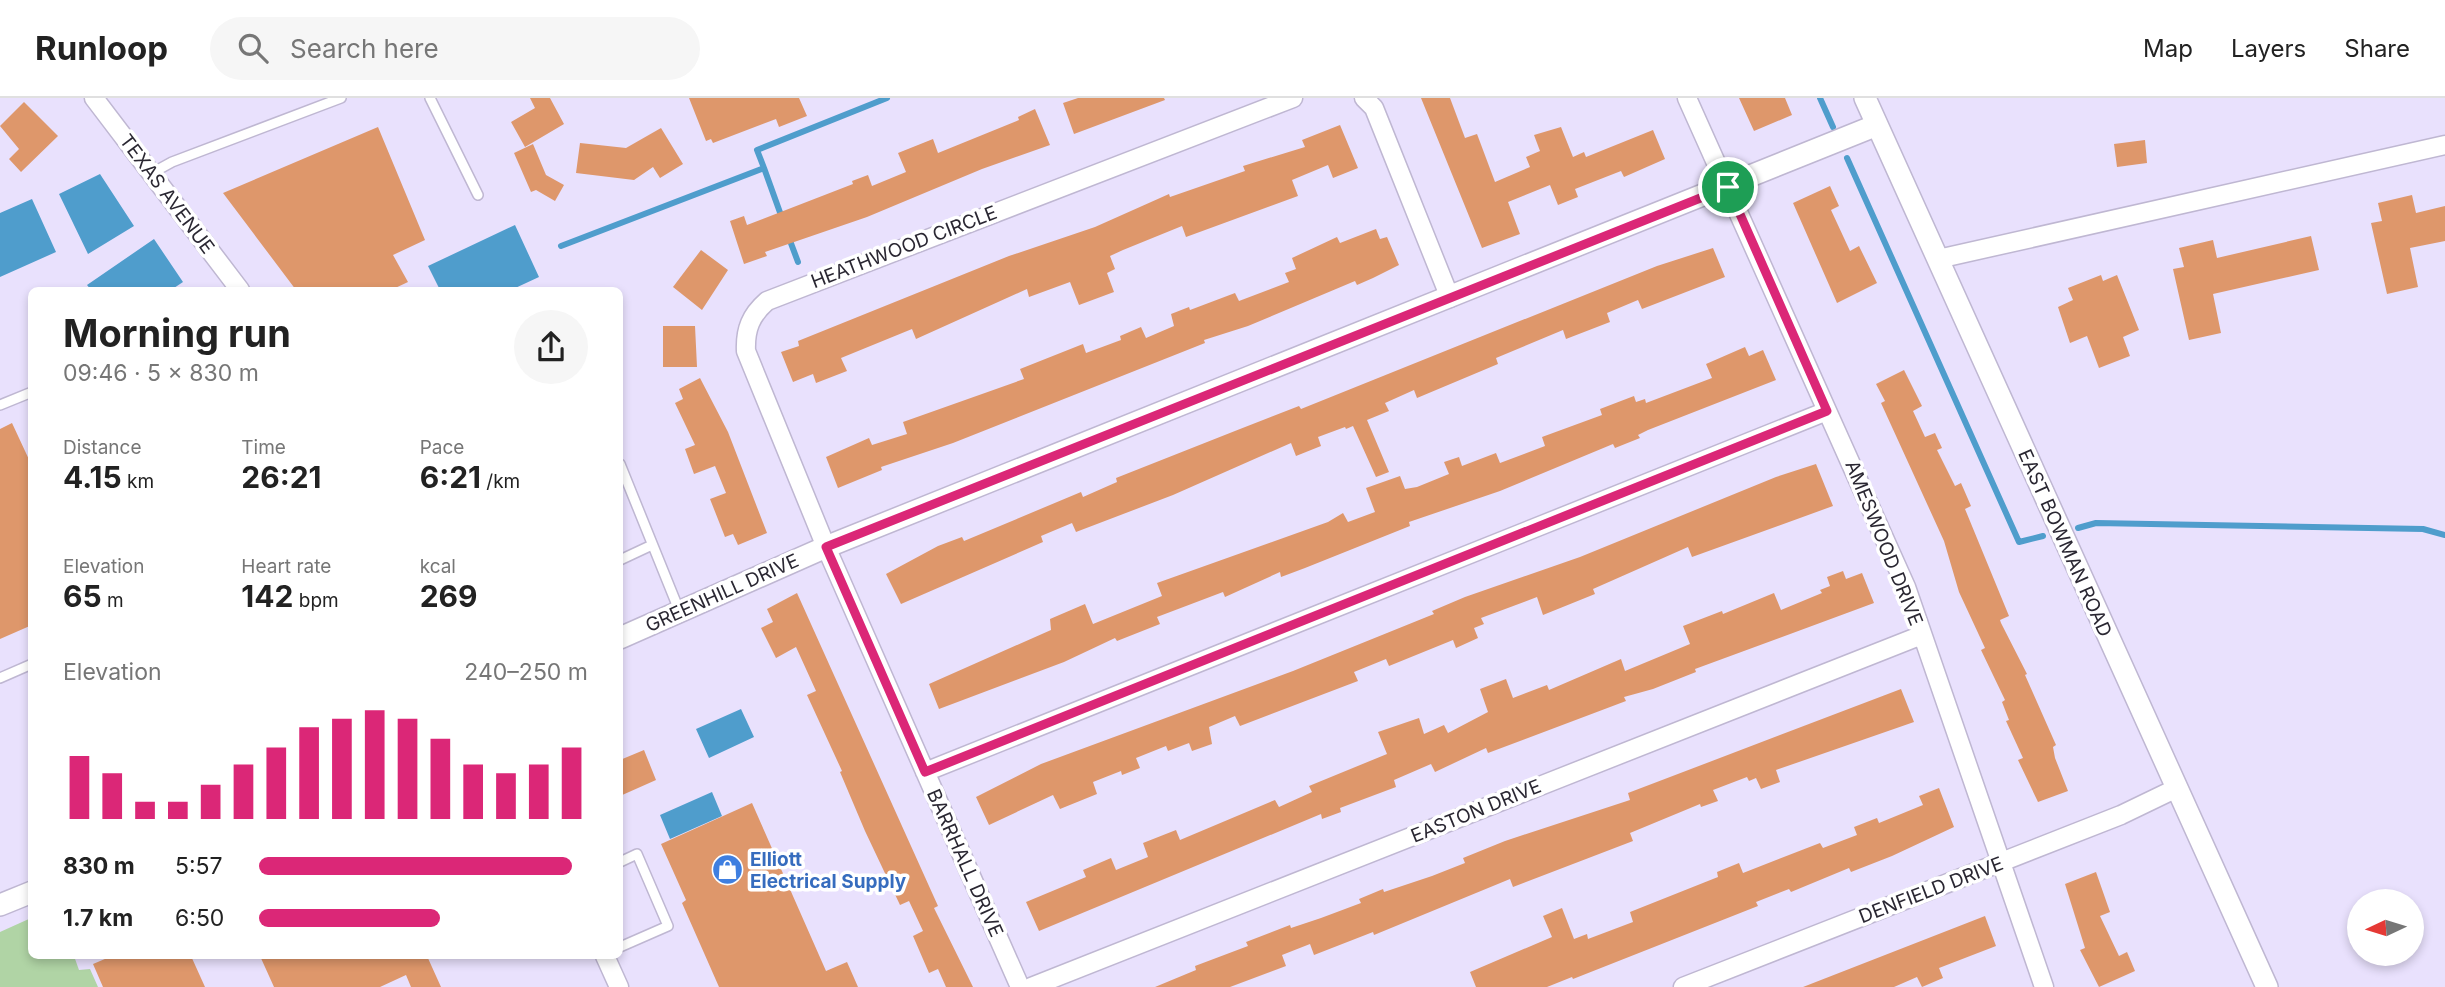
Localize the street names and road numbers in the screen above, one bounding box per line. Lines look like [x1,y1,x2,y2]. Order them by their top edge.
street label: TEXAS AVENUE [115,130,219,258]
street label: HEATHWOOD CIRCLE [808,201,1000,293]
street label: EAST BOWMAN ROAD [2013,446,2117,640]
street label: AMESWOOD DRIVE [1840,457,1928,629]
street label: GREENHILL DRIVE [642,549,802,637]
street label: EASTON DRIVE [1408,774,1544,848]
street label: BARRHALL DRIVE [922,785,1008,941]
street label: DENFIELD DRIVE [1856,852,2006,928]

